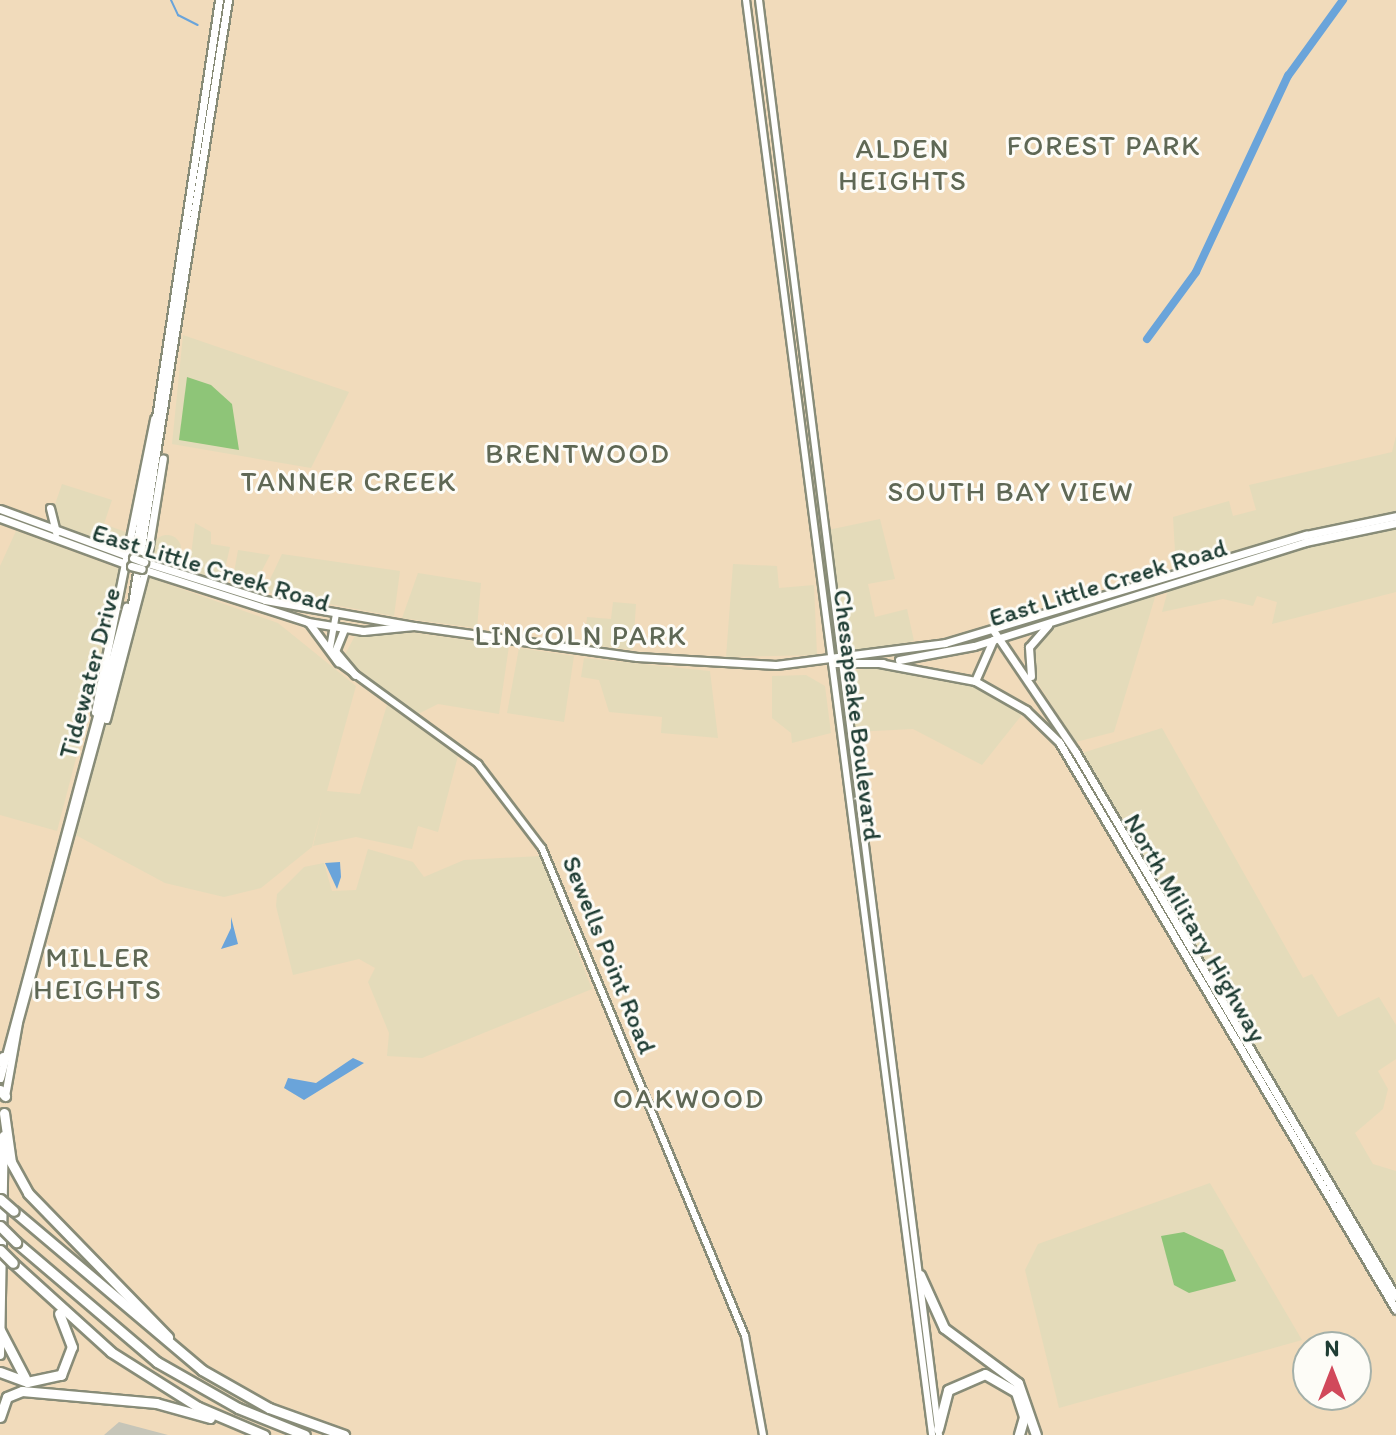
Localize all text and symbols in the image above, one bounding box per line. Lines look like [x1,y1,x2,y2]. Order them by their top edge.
district label: FOREST PARK [1006,128,1202,162]
district label: ALDEN HEIGHTS [840,131,966,197]
district label: BRENTWOOD [485,436,671,470]
district label: TANNER CREEK [240,464,458,498]
district label: SOUTH BAY VIEW [887,474,1135,508]
street label: East Little Creek Road [89,517,333,619]
street label: East Little Creek Road [986,532,1230,634]
street label: Tidewater Drive [52,584,128,762]
street label: Chesapeake Boulevard [826,587,888,843]
district label: LINCOLN PARK [474,618,688,652]
street label: North Military Highway [1117,809,1273,1047]
street label: Sewells Point Road [555,852,663,1058]
district label: MILLER HEIGHTS [35,940,161,1006]
district label: OAKWOOD [612,1081,766,1115]
north arrow [1292,1331,1372,1411]
text: N [1325,1335,1339,1362]

